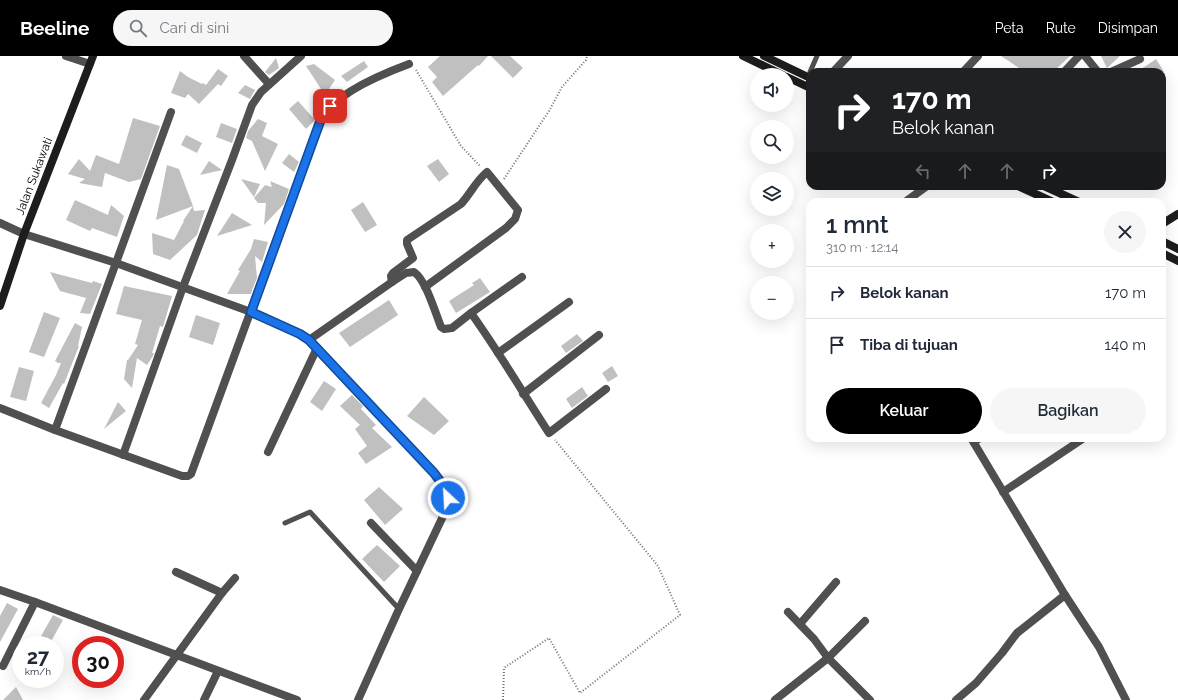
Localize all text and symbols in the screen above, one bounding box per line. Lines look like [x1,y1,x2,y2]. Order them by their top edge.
search box [113,10,393,46]
text: Beeline [20,17,89,39]
icon: search [127,17,149,39]
text: Cari di sini [159,19,229,37]
text: Peta [995,20,1024,36]
text: Rute [1046,20,1076,36]
text: Disimpan [1098,20,1158,36]
map controls [750,68,794,320]
button: sound [750,68,794,112]
text: 170 m [892,83,972,116]
icon: right [826,84,878,136]
pin [313,89,347,123]
icon: arrive [319,95,341,117]
text: Belok kanan [892,117,994,138]
button: search [750,120,794,164]
street label: Jalan Sukawati [13,135,55,217]
icon: left [912,160,934,182]
icon: ahead [954,160,976,182]
icon: ahead [996,160,1018,182]
icon: right [1038,160,1060,182]
button: layers [750,172,794,216]
text: 1 mnt [826,210,889,239]
button: close [1104,211,1146,253]
button: + [750,224,794,268]
text: 310 m · 12:14 [826,240,898,255]
button: − [750,276,794,320]
icon: right [826,282,848,304]
text: Belok kanan [860,284,949,302]
text: 170 m [1105,284,1146,302]
icon: arrive [826,334,848,356]
text: Tiba di tujuan [860,336,958,354]
text: 140 m [1105,336,1146,354]
button: Keluar [826,388,982,434]
button: Bagikan [990,388,1146,434]
position arrow [427,477,469,519]
speed limit sign: 30 [72,636,124,688]
text: 27 [27,645,49,669]
text: km/h [25,666,51,677]

